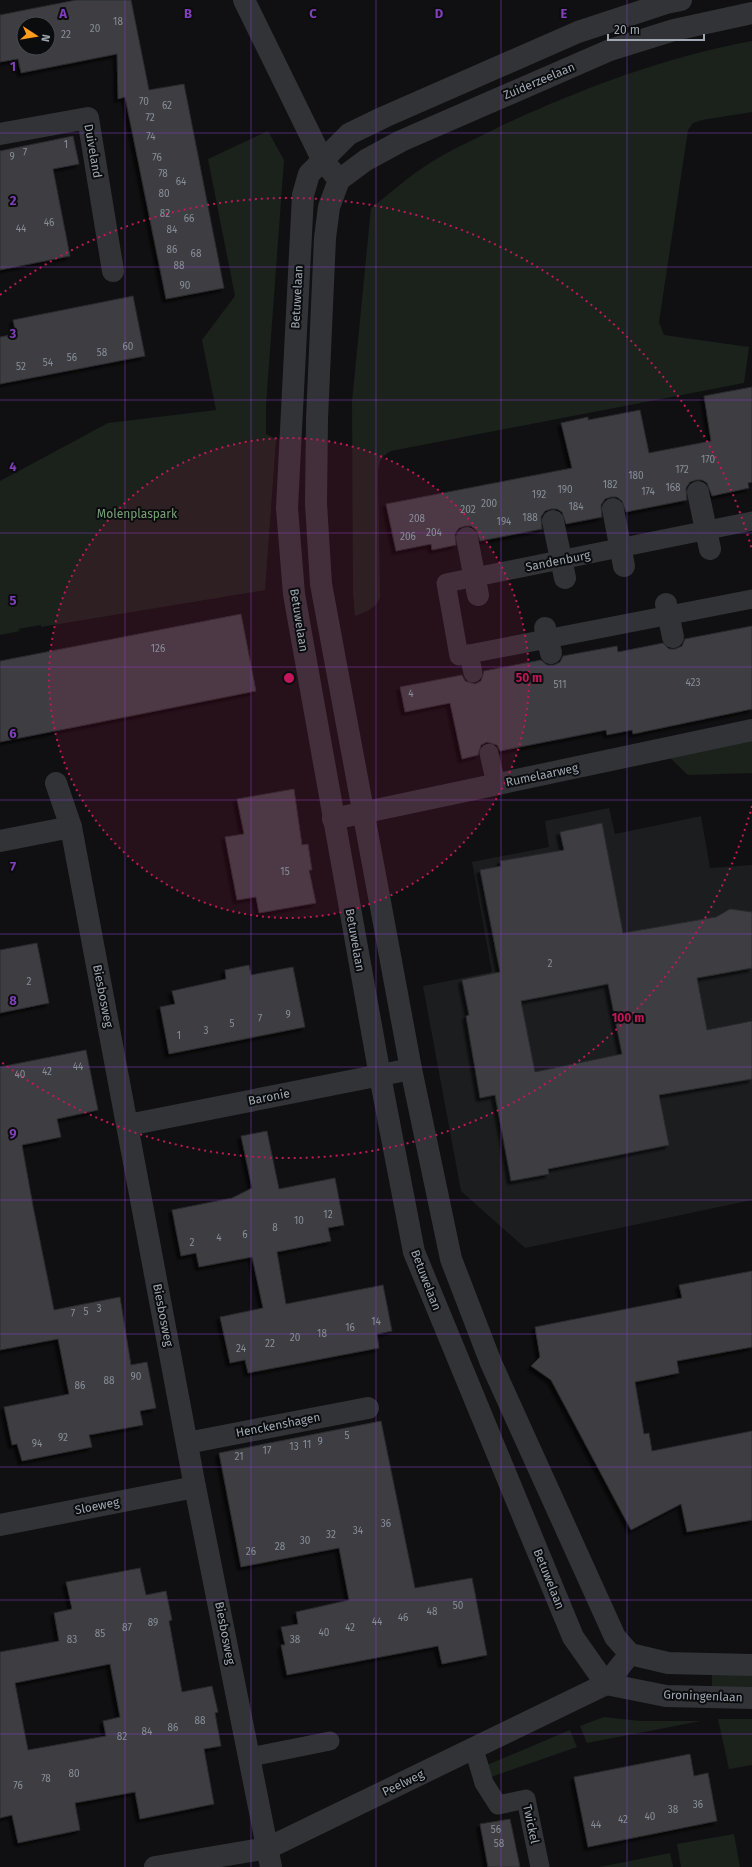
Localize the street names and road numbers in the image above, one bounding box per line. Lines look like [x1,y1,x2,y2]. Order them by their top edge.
street label: Zuiderzeelaan [501,60,577,102]
street label: Duiveland [81,123,105,179]
street label: Betuwelaan [288,265,306,329]
street label: Sandenburg [524,548,592,574]
street label: Betuwelaan [287,587,311,653]
street label: Rumelaarweg [505,760,580,789]
street label: Betuwelaan [343,907,367,973]
street label: Biesbosweg [90,963,116,1029]
street label: Baronie [247,1086,291,1108]
street label: Betuwelaan [408,1248,444,1312]
street label: Biesbosweg [150,1282,176,1348]
street label: Henckenshagen [235,1410,321,1440]
street label: Sloeweg [74,1495,121,1517]
street label: Betuwelaan [531,1547,567,1611]
street label: Biesbosweg [212,1600,238,1666]
street label: Groningenlaan [663,1688,743,1704]
street label: Peelweg [380,1767,427,1799]
street label: Twickel [520,1803,542,1845]

